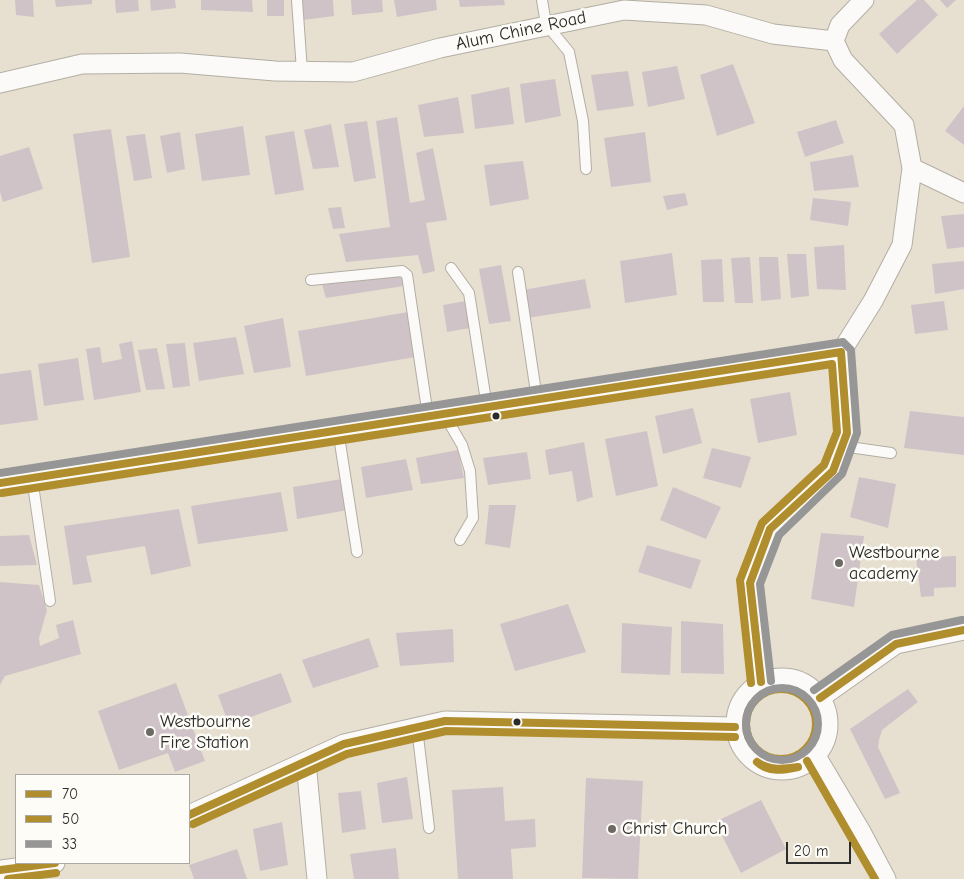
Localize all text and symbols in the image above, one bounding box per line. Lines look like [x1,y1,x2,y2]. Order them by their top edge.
street label: Alum Chine Road [454,7,588,55]
unlabelled marker [491,411,501,421]
place label: Westbourne academy [849,542,940,584]
marker: Westbourne academy [833,557,845,569]
place label: Westbourne Fire Station [160,711,251,754]
unlabelled marker [512,717,522,727]
marker: Westbourne Fire Station [144,726,156,738]
legend [15,774,190,864]
text: 70 [62,785,78,803]
text: 50 [62,810,79,828]
place label: Christ Church [622,818,727,840]
marker: Christ Church [606,823,618,835]
scale bar [789,832,854,864]
text: 33 [62,835,77,853]
text: 20 m [794,842,828,860]

